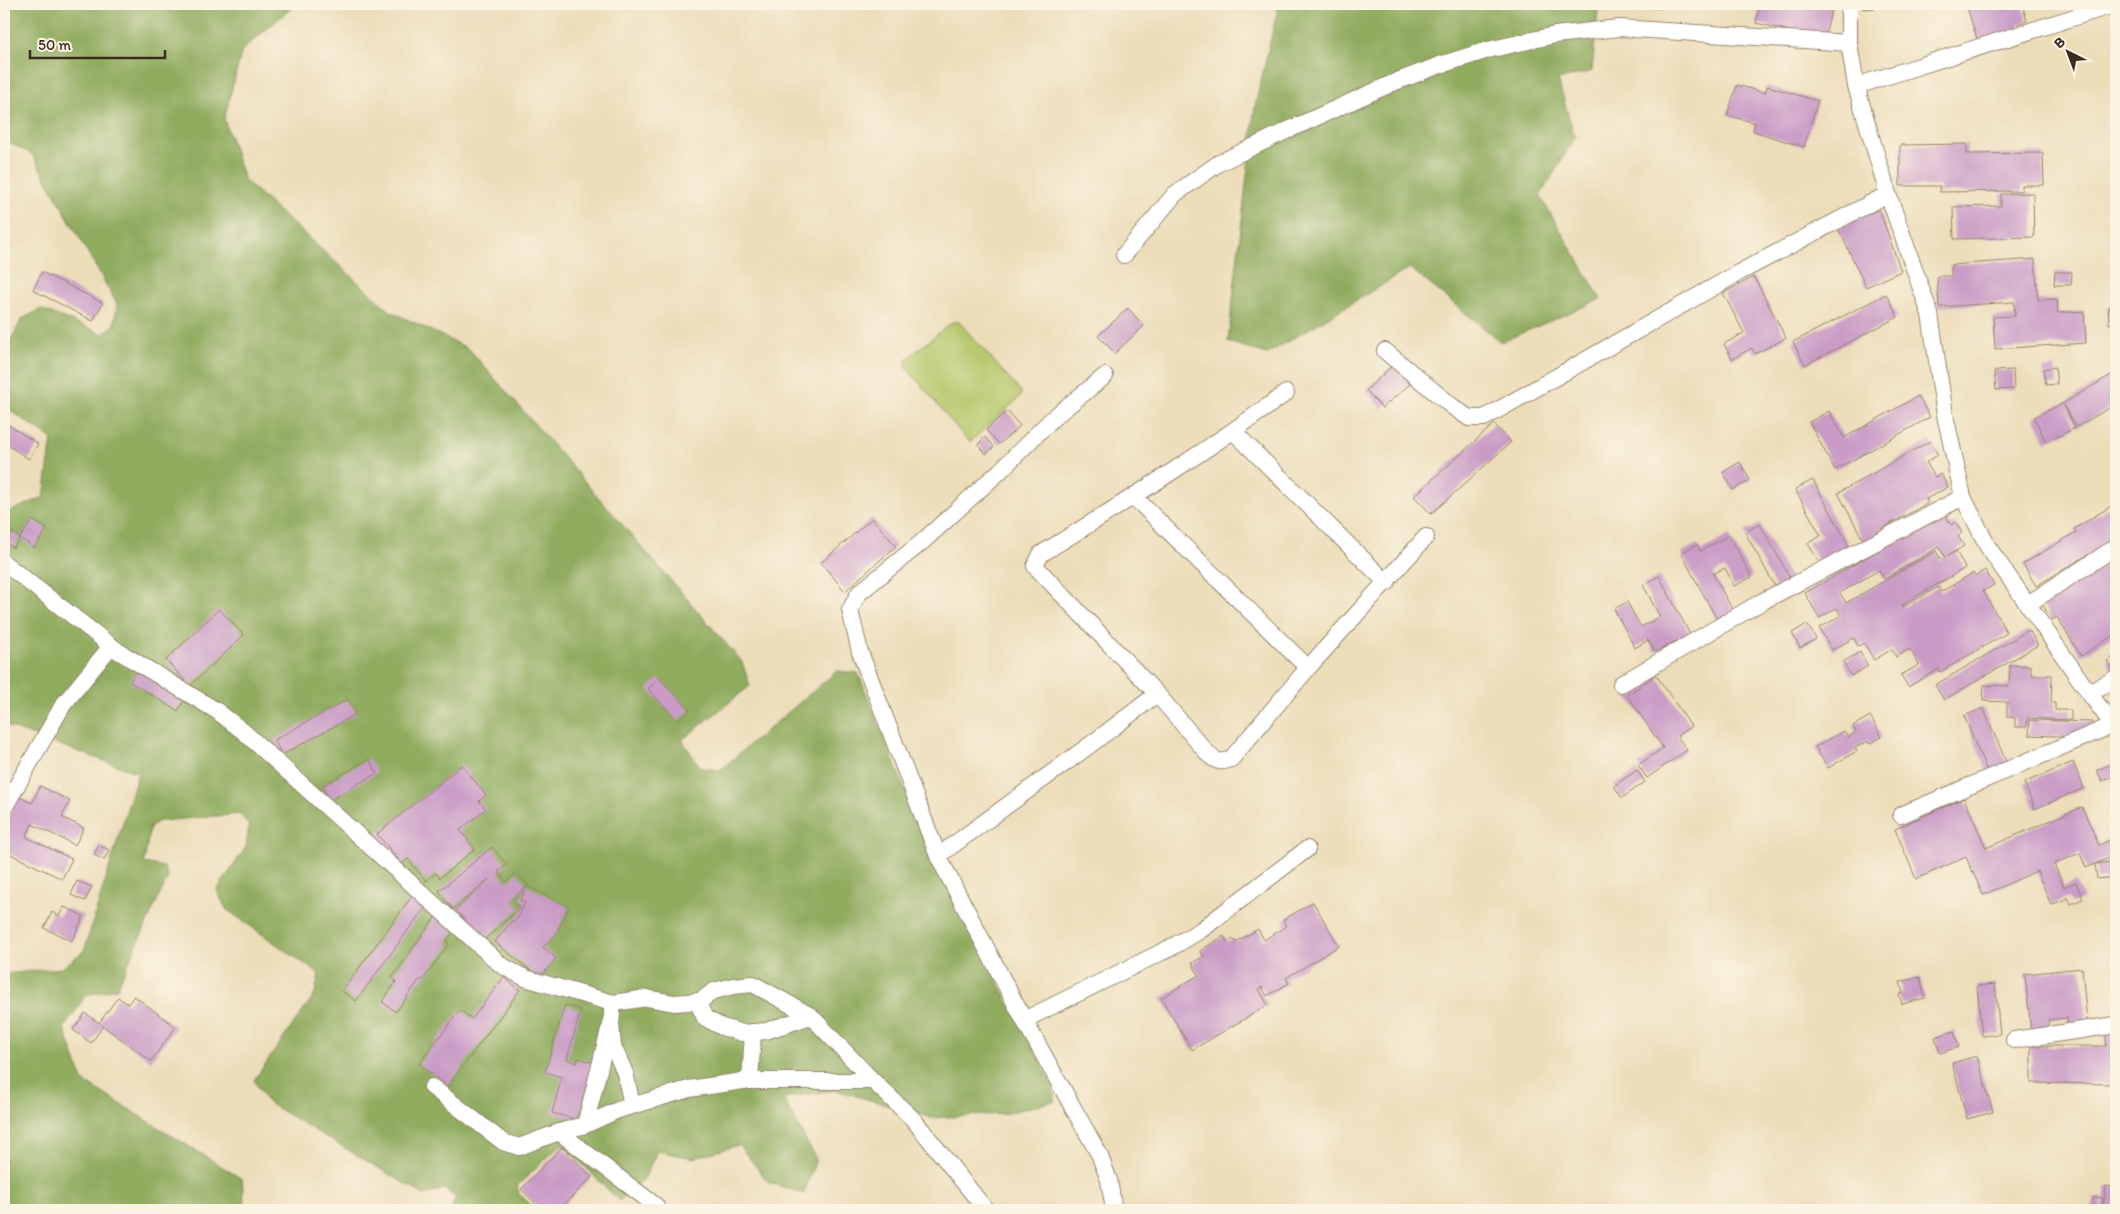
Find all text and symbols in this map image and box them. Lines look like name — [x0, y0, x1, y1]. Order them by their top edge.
scale bar — [30, 28, 165, 60]
north arrow — [2042, 28, 2092, 78]
text: B — [2051, 33, 2069, 52]
text: 50 m — [38, 36, 71, 54]

